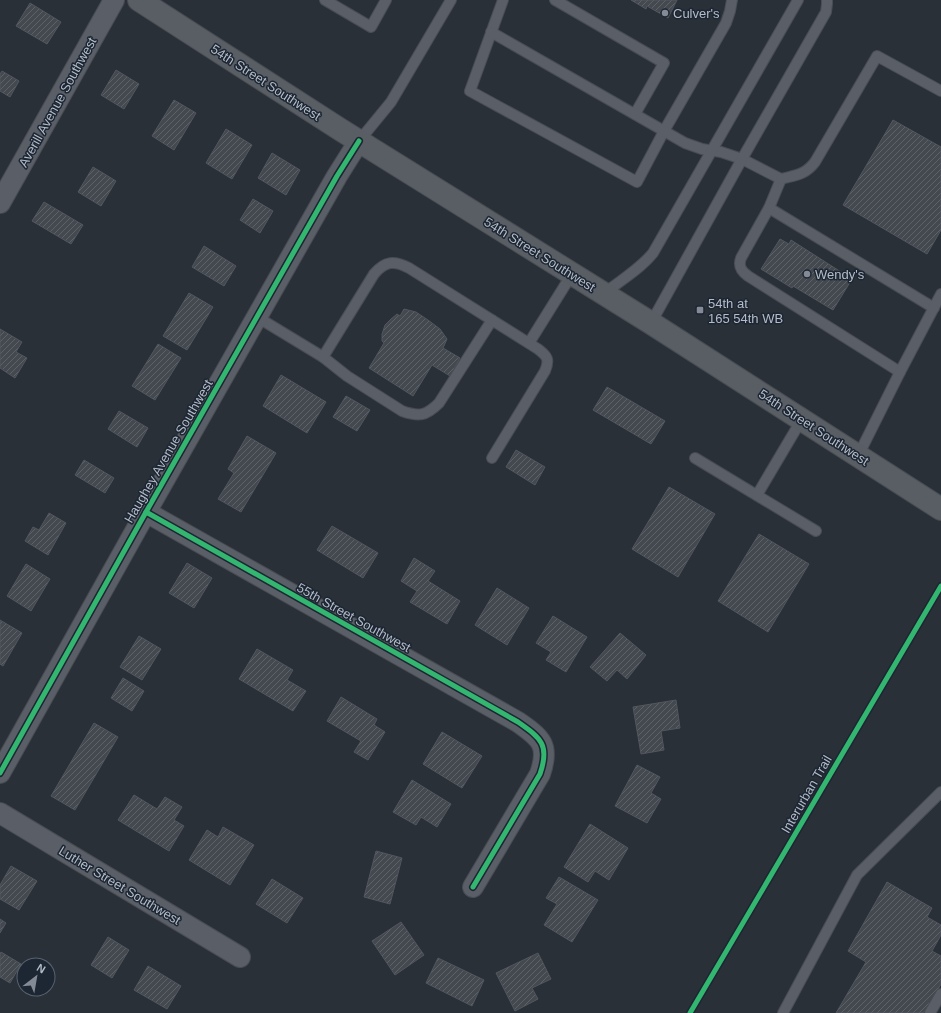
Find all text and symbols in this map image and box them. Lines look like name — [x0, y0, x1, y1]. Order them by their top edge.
place label: Culver's — [673, 6, 720, 21]
marker: Culver's — [660, 8, 670, 18]
street label: Averill Avenue Southwest — [15, 34, 100, 170]
street label: 54th Street Southwest — [208, 41, 324, 124]
street label: 54th Street Southwest — [482, 214, 598, 295]
place label: Wendy's — [815, 267, 865, 282]
marker: Wendy's — [802, 269, 812, 279]
place label: 54th at 165 54th WB — [708, 296, 783, 326]
marker: 54th at 165 54th WB — [695, 305, 705, 315]
street label: Haughey Avenue Southwest — [121, 377, 216, 526]
street label: 54th Street Southwest — [756, 386, 872, 469]
street label: 55th Street Southwest — [294, 580, 414, 655]
street label: Interurban Trail — [778, 753, 835, 836]
street label: Luther Street Southwest — [56, 843, 184, 928]
north arrow — [16, 957, 56, 997]
text: N — [35, 961, 48, 976]

